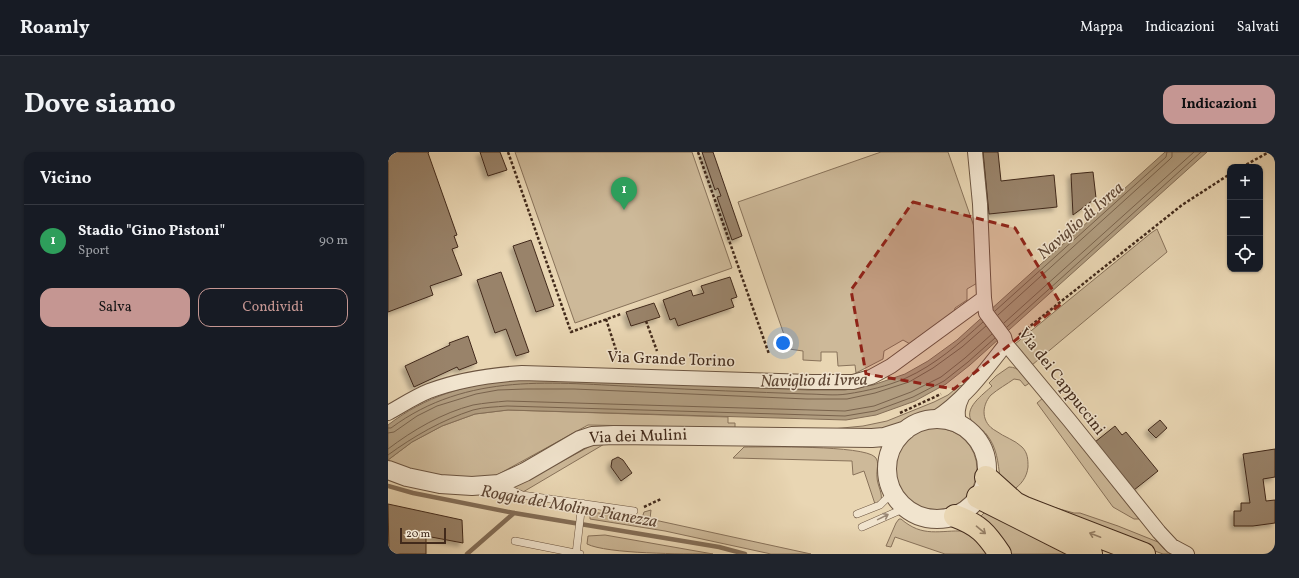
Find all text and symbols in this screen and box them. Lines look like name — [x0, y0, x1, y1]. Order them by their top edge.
text: Roamly — [20, 15, 90, 41]
text: Mappa — [1080, 18, 1123, 37]
text: Indicazioni — [1145, 18, 1215, 37]
text: Salvati — [1237, 18, 1279, 37]
text: Dove siamo — [24, 85, 176, 124]
button: Indicazioni — [1163, 85, 1275, 124]
map controls — [1227, 164, 1263, 272]
button: + — [1227, 164, 1263, 200]
text: Vicino — [40, 167, 91, 190]
pin: 1 — [611, 177, 637, 210]
water label: Naviglio di Ivrea — [1033, 177, 1129, 265]
button: − — [1227, 200, 1263, 236]
text: Stadio "Gino Pistoni" — [78, 221, 225, 242]
text: 1 — [50, 232, 56, 250]
text: 90 m — [319, 232, 348, 250]
button: locate — [1227, 236, 1263, 272]
text: Sport — [78, 242, 110, 260]
button: Salva — [40, 288, 190, 327]
button: Condividi — [198, 288, 348, 327]
street label: Via dei Cappuccini — [1012, 324, 1110, 440]
your location — [773, 333, 793, 353]
street label: Via Grande Torino — [607, 347, 735, 373]
water label: Naviglio di Ivrea — [760, 369, 868, 393]
street label: Via dei Mulini — [588, 424, 688, 450]
water label: Roggia del Molino Pianezza — [479, 480, 659, 534]
one-way arrow — [877, 513, 889, 520]
scale bar — [400, 526, 446, 545]
one-way arrow — [976, 526, 986, 535]
text: 20 m — [406, 527, 430, 542]
one-way arrow — [1089, 530, 1101, 538]

